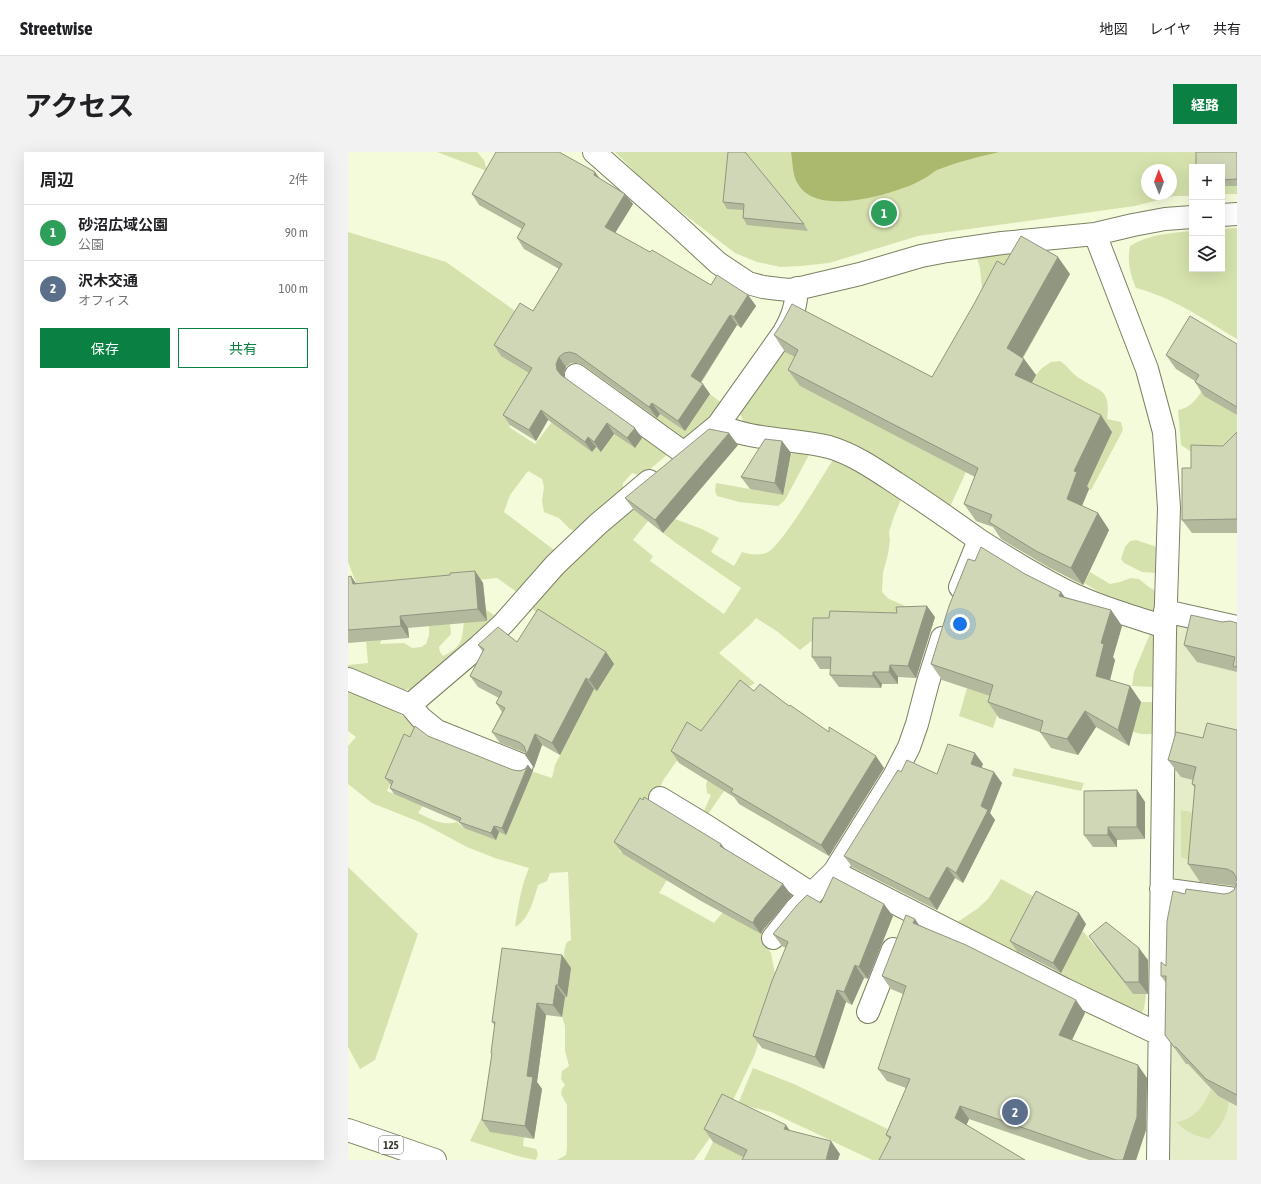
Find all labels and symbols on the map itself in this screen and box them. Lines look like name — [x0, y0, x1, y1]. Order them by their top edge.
north arrow — [1141, 164, 1177, 200]
pin: 1 — [871, 198, 897, 228]
your location — [950, 614, 970, 634]
pin: 2 — [1002, 1097, 1028, 1127]
road number: 125 — [379, 1136, 403, 1154]

